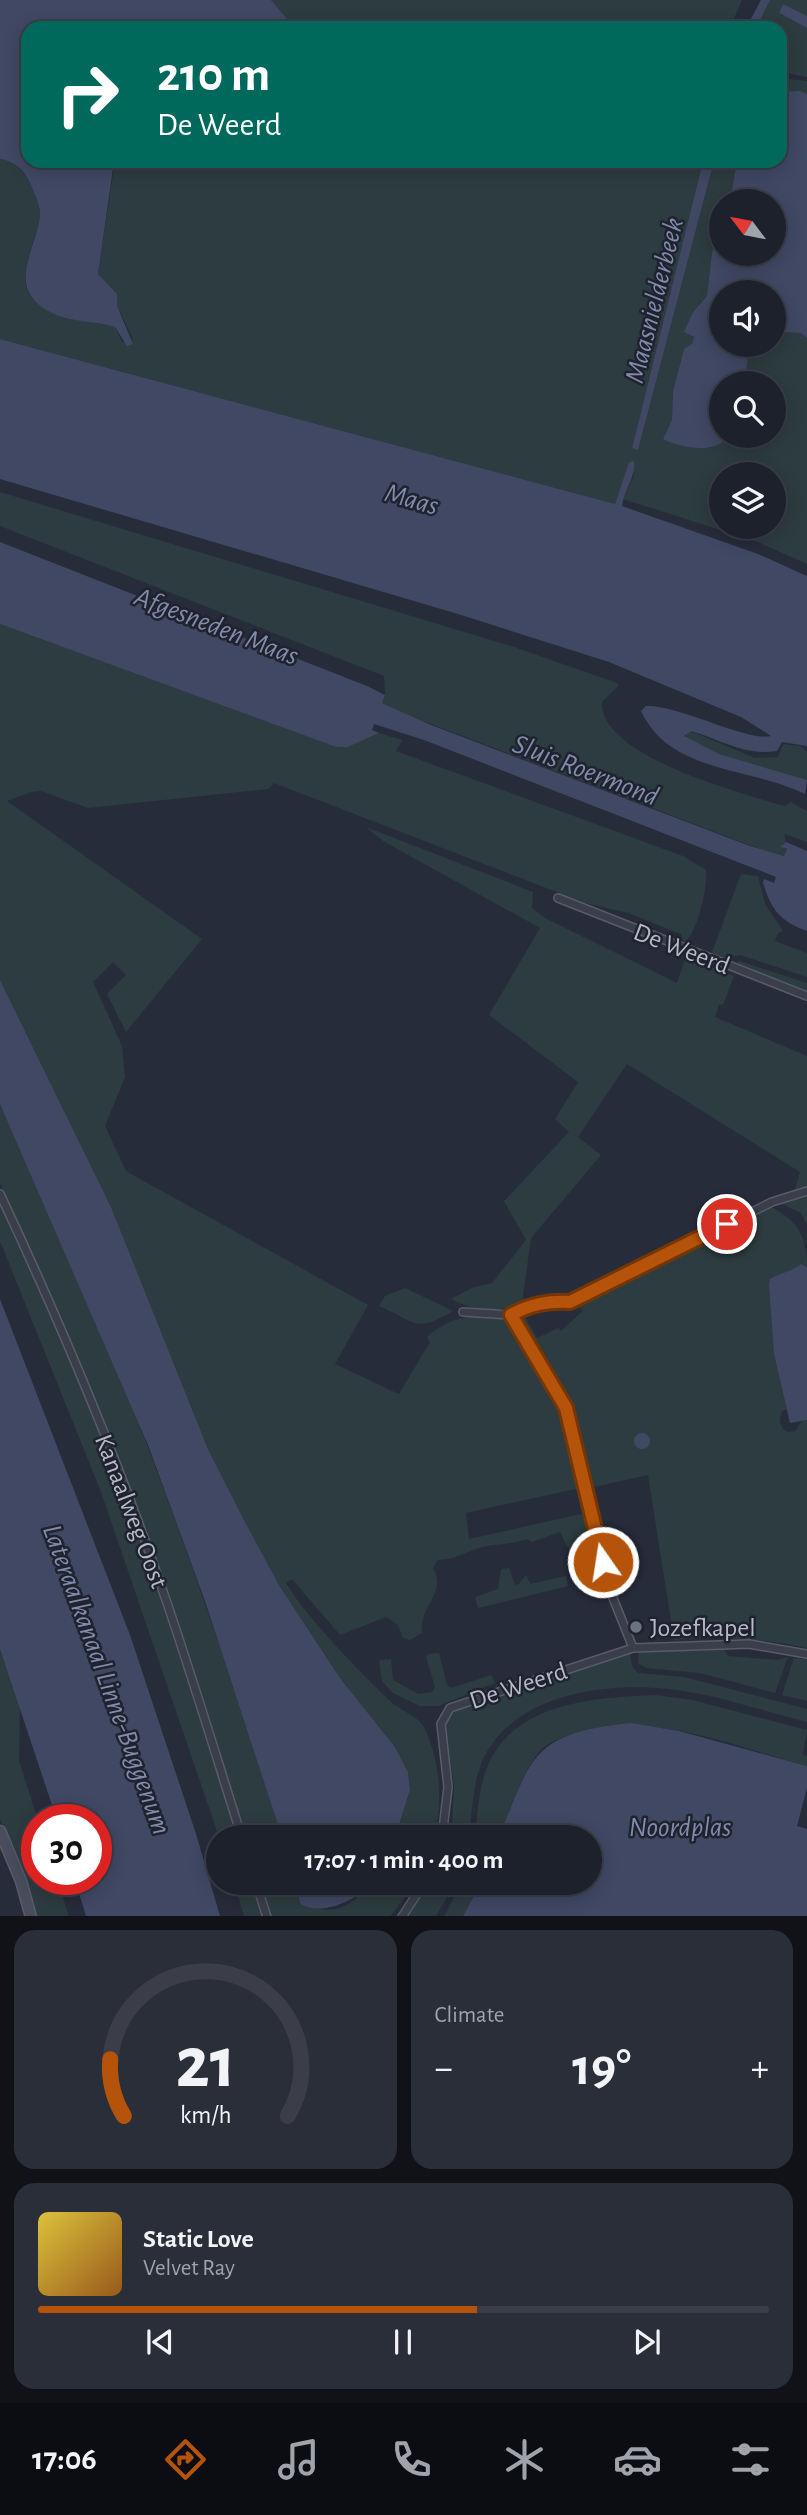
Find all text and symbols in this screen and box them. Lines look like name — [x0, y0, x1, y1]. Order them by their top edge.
icon: right — [42, 49, 133, 140]
text: 210 m — [157, 51, 270, 100]
text: De Weerd — [157, 109, 281, 141]
north arrow — [709, 189, 786, 266]
map controls — [709, 189, 786, 539]
water label: Maasnielderbeek — [621, 215, 689, 386]
button: sound — [709, 280, 786, 357]
button: search — [709, 371, 786, 448]
button: layers — [709, 462, 786, 539]
water label: Maas — [382, 479, 441, 521]
water label: Afgesneden Maas — [130, 582, 302, 671]
water label: Sluis Roermond — [509, 730, 662, 811]
street label: De Weerd — [630, 919, 733, 979]
pin — [697, 1194, 757, 1254]
icon: arrive — [708, 1205, 746, 1243]
street label: Kanaalweg Oost — [90, 1431, 172, 1592]
water label: Lateraalkanaal Linne-Buggenum — [37, 1521, 175, 1839]
position arrow — [566, 1525, 640, 1599]
place label: Jozefkapel — [650, 1615, 756, 1641]
marker: Jozefkapel — [628, 1619, 644, 1635]
street label: De Weerd — [466, 1658, 570, 1714]
speed limit sign: 30 — [21, 1804, 112, 1895]
water label: Noordplas — [629, 1814, 731, 1842]
text: 17:07 · 1 min · 400 m — [305, 1847, 503, 1873]
text: Climate — [435, 2004, 504, 2027]
text: 21 — [175, 2028, 236, 2101]
text: 19° — [572, 2042, 631, 2094]
text: − — [435, 2050, 453, 2088]
text: + — [751, 2050, 769, 2088]
text: km/h — [179, 2102, 231, 2127]
text: Static Love — [143, 2226, 254, 2252]
text: Velvet Ray — [143, 2257, 235, 2280]
icon: previous — [141, 2323, 179, 2361]
icon: pause — [384, 2323, 422, 2361]
icon: next — [628, 2323, 666, 2361]
icon: directions — [161, 2435, 210, 2484]
icon: music — [274, 2435, 323, 2484]
icon: phone — [387, 2435, 436, 2484]
icon: climate — [500, 2435, 549, 2484]
icon: car — [613, 2435, 662, 2484]
icon: filters — [726, 2435, 775, 2484]
text: 17:06 — [32, 2443, 97, 2475]

